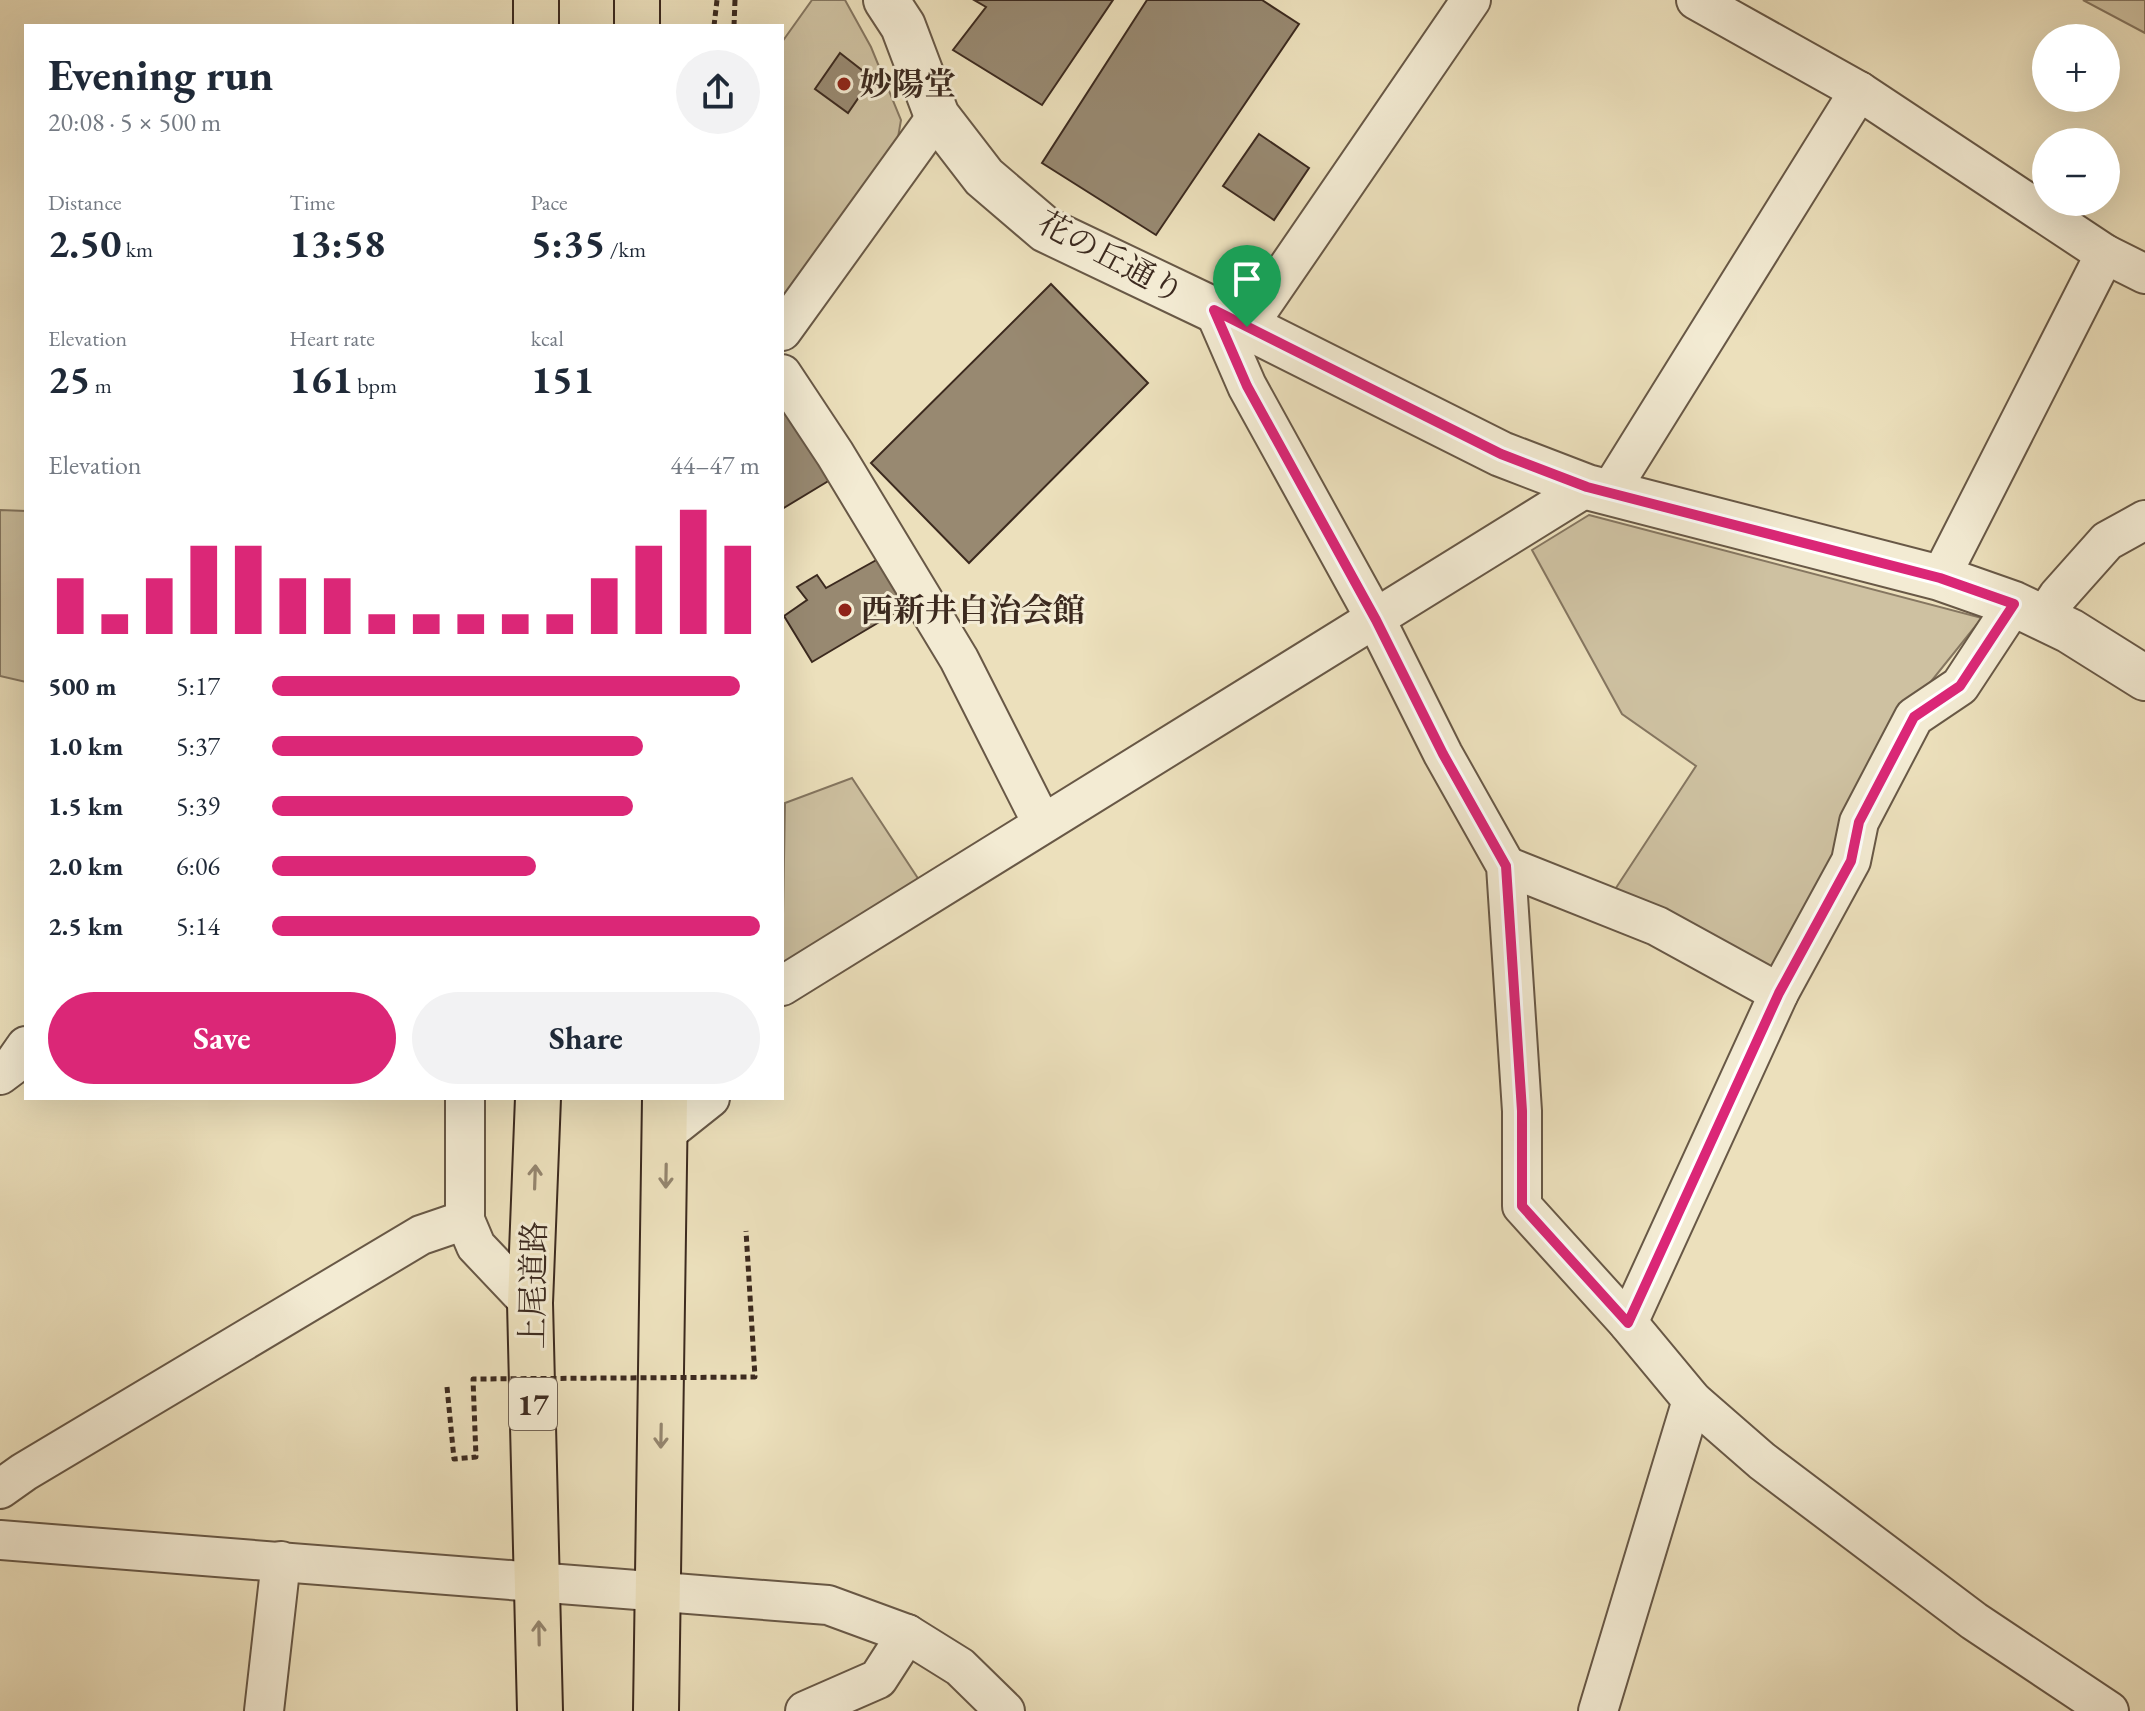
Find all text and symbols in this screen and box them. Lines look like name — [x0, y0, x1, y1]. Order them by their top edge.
map controls — [2032, 24, 2120, 216]
button: + — [2032, 24, 2120, 112]
text: Evening run — [48, 46, 273, 103]
button: share — [676, 50, 760, 134]
place label: 妙陽堂 — [860, 63, 956, 105]
marker: 妙陽堂 — [835, 75, 853, 93]
text: 20:08 · 5 × 500 m — [48, 105, 221, 139]
button: − — [2032, 128, 2120, 216]
text: Distance — [48, 188, 121, 217]
text: Time — [289, 188, 335, 217]
text: Pace — [531, 188, 568, 217]
street label: 花の丘通り — [1030, 201, 1192, 313]
text: 2.50 — [48, 217, 121, 269]
text: 13:58 — [289, 217, 385, 269]
text: 5:35 — [531, 217, 605, 269]
text: km — [121, 235, 153, 264]
text: /km — [605, 235, 646, 264]
pin — [1213, 245, 1281, 327]
icon: arrive — [1225, 257, 1269, 301]
text: Elevation — [48, 324, 127, 353]
text: Heart rate — [289, 324, 375, 353]
text: kcal — [531, 324, 564, 353]
text: 25 — [48, 353, 90, 405]
text: 161 — [289, 353, 353, 405]
text: 151 — [531, 353, 594, 405]
text: m — [90, 371, 112, 400]
text: bpm — [353, 371, 397, 400]
text: Elevation — [48, 448, 142, 482]
text: 44–47 m — [670, 448, 760, 482]
place label: 西新井自治会館 — [861, 589, 1085, 631]
marker: 西新井自治会館 — [836, 601, 854, 619]
text: 500 m — [48, 669, 116, 703]
text: 5:17 — [176, 669, 220, 703]
text: 1.0 km — [48, 729, 123, 763]
text: 5:37 — [176, 729, 220, 763]
text: 1.5 km — [48, 789, 123, 823]
text: 5:39 — [176, 789, 220, 823]
text: 2.0 km — [48, 849, 123, 883]
text: 6:06 — [176, 849, 220, 883]
text: 2.5 km — [48, 909, 123, 943]
text: 5:14 — [176, 909, 220, 943]
button: Save — [48, 992, 396, 1084]
button: Share — [412, 992, 760, 1084]
one-way arrow — [658, 1162, 673, 1189]
one-way arrow — [527, 1164, 542, 1191]
street label: 上尾道路 — [511, 1221, 555, 1349]
road number: 17 — [509, 1378, 557, 1430]
one-way arrow — [654, 1422, 669, 1449]
one-way arrow — [531, 1620, 546, 1647]

